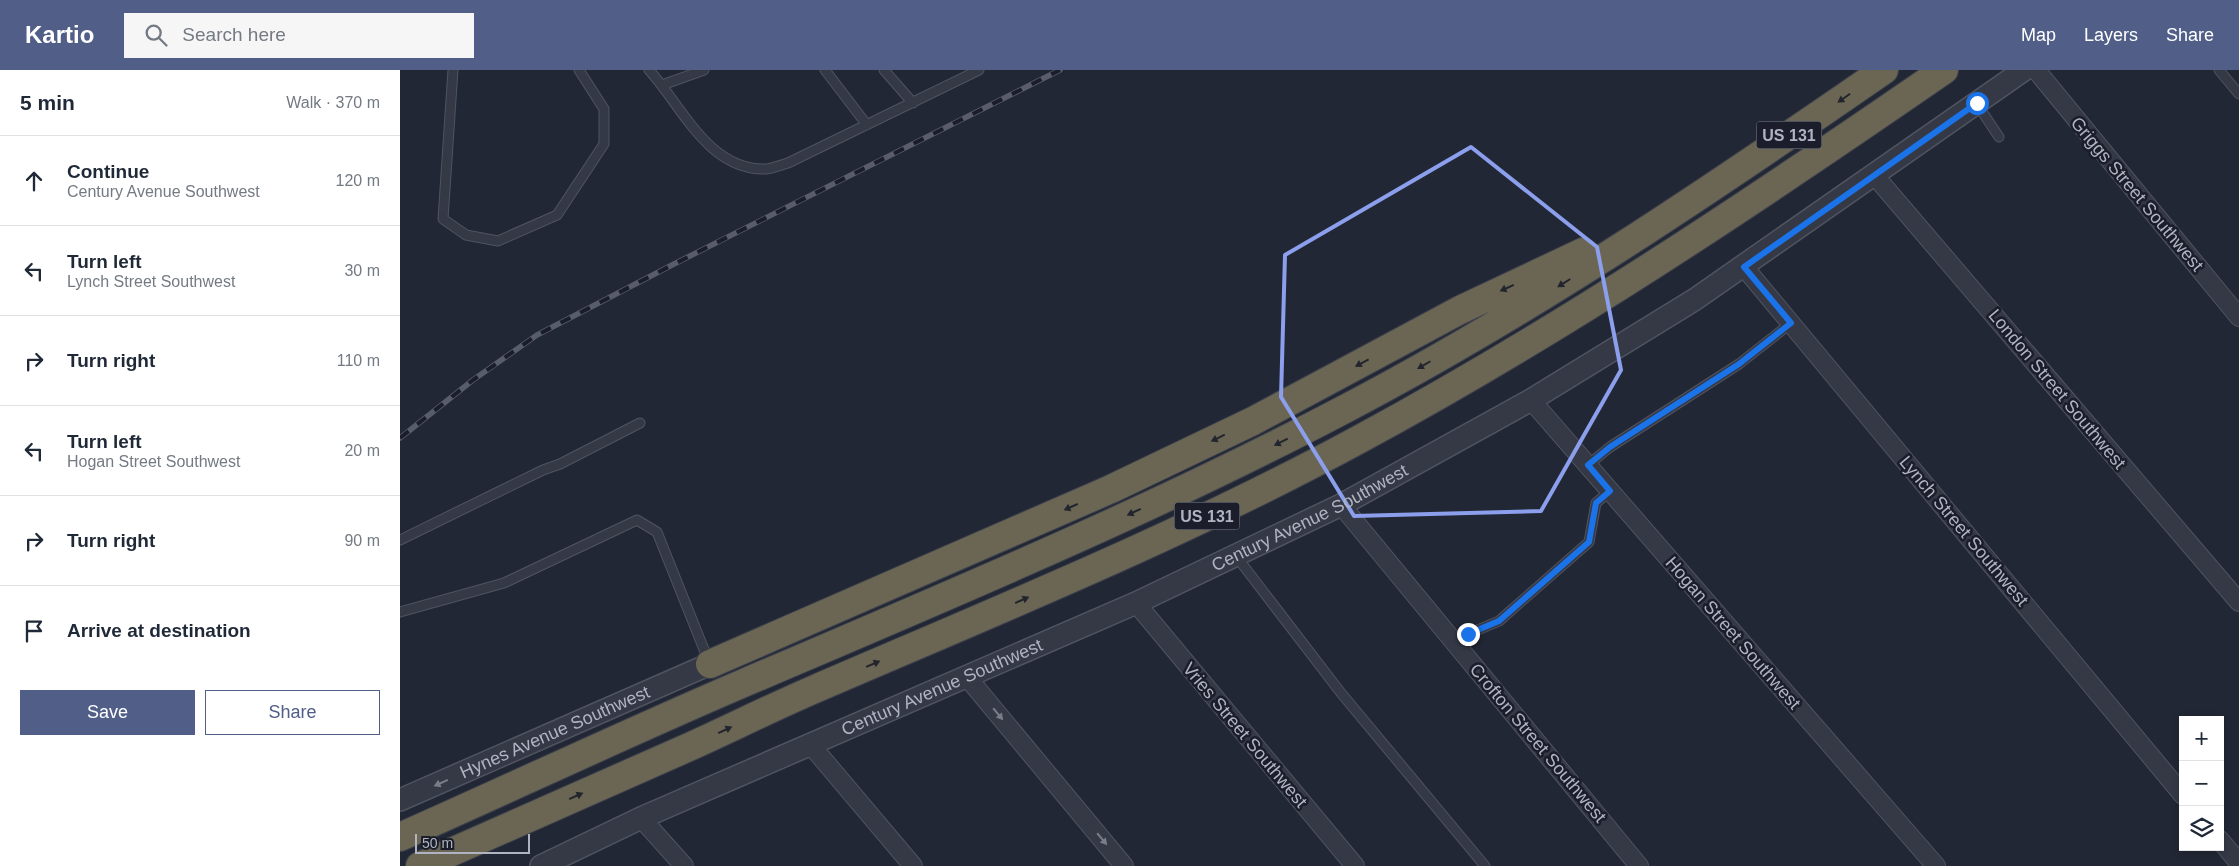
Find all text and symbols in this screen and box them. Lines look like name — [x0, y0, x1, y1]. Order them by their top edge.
search box — [124, 13, 474, 58]
text: Kartio — [25, 21, 94, 48]
icon: search — [142, 21, 170, 49]
text: Search here — [182, 24, 286, 45]
text: Map — [2021, 25, 2056, 45]
text: Layers — [2084, 25, 2138, 45]
text: Share — [2166, 25, 2214, 45]
text: 5 min — [20, 91, 75, 114]
route start — [1966, 92, 1989, 115]
one-way arrow — [1837, 93, 1851, 103]
text: Walk · 370 m — [286, 94, 380, 111]
street label: Griggs Street Southwest — [2067, 113, 2207, 275]
road number: US 131 — [1756, 122, 1822, 148]
text: Continue — [67, 161, 149, 182]
icon: ahead — [20, 167, 48, 195]
text: 120 m — [336, 172, 380, 189]
text: Century Avenue Southwest — [67, 183, 260, 200]
text: Turn left — [67, 251, 142, 272]
icon: left — [20, 257, 48, 285]
text: 30 m — [344, 262, 380, 279]
text: Lynch Street Southwest — [67, 273, 235, 290]
one-way arrow — [1557, 278, 1570, 287]
one-way arrow — [1500, 285, 1514, 293]
street label: London Street Southwest — [1984, 305, 2130, 473]
icon: right — [20, 347, 48, 375]
text: Turn right — [67, 350, 155, 371]
text: 110 m — [337, 352, 380, 369]
one-way arrow — [1356, 358, 1369, 367]
one-way arrow — [1417, 361, 1430, 370]
text: Turn left — [67, 431, 142, 452]
one-way arrow — [1211, 434, 1225, 442]
icon: left — [20, 437, 48, 465]
one-way arrow — [1273, 438, 1288, 446]
text: 20 m — [344, 442, 380, 459]
street label: Lynch Street Southwest — [1895, 452, 2033, 610]
text: Hogan Street Southwest — [67, 453, 240, 470]
street label: Century Avenue Southwest — [1208, 460, 1411, 575]
road number: US 131 — [1174, 502, 1240, 530]
one-way arrow — [1064, 503, 1078, 511]
one-way arrow — [1127, 509, 1141, 517]
icon: right — [20, 527, 48, 555]
text: Turn right — [67, 530, 155, 551]
text: 90 m — [344, 532, 380, 549]
street label: Hogan Street Southwest — [1661, 553, 1805, 713]
one-way arrow — [1015, 595, 1029, 603]
icon: arrive — [20, 617, 48, 645]
text: Arrive at destination — [67, 620, 251, 641]
route end — [1457, 623, 1480, 646]
street label: Century Avenue Southwest — [838, 635, 1045, 740]
one-way arrow — [866, 659, 880, 667]
street label: Vries Street Southwest — [1179, 659, 1311, 811]
street label: Crofton Street Southwest — [1466, 660, 1610, 826]
street label: Hynes Avenue Southwest — [457, 682, 653, 782]
button: Save — [20, 690, 195, 735]
button: Share — [205, 690, 380, 735]
one-way arrow — [993, 708, 1004, 721]
map controls — [2179, 716, 2224, 851]
button: + — [2179, 716, 2224, 761]
one-way arrow — [718, 726, 732, 734]
button: − — [2179, 761, 2224, 806]
one-way arrow — [434, 779, 448, 787]
one-way arrow — [569, 792, 583, 800]
button: layers — [2179, 806, 2224, 851]
scale bar — [415, 831, 530, 854]
one-way arrow — [1096, 833, 1108, 845]
text: 50 m — [422, 835, 453, 851]

